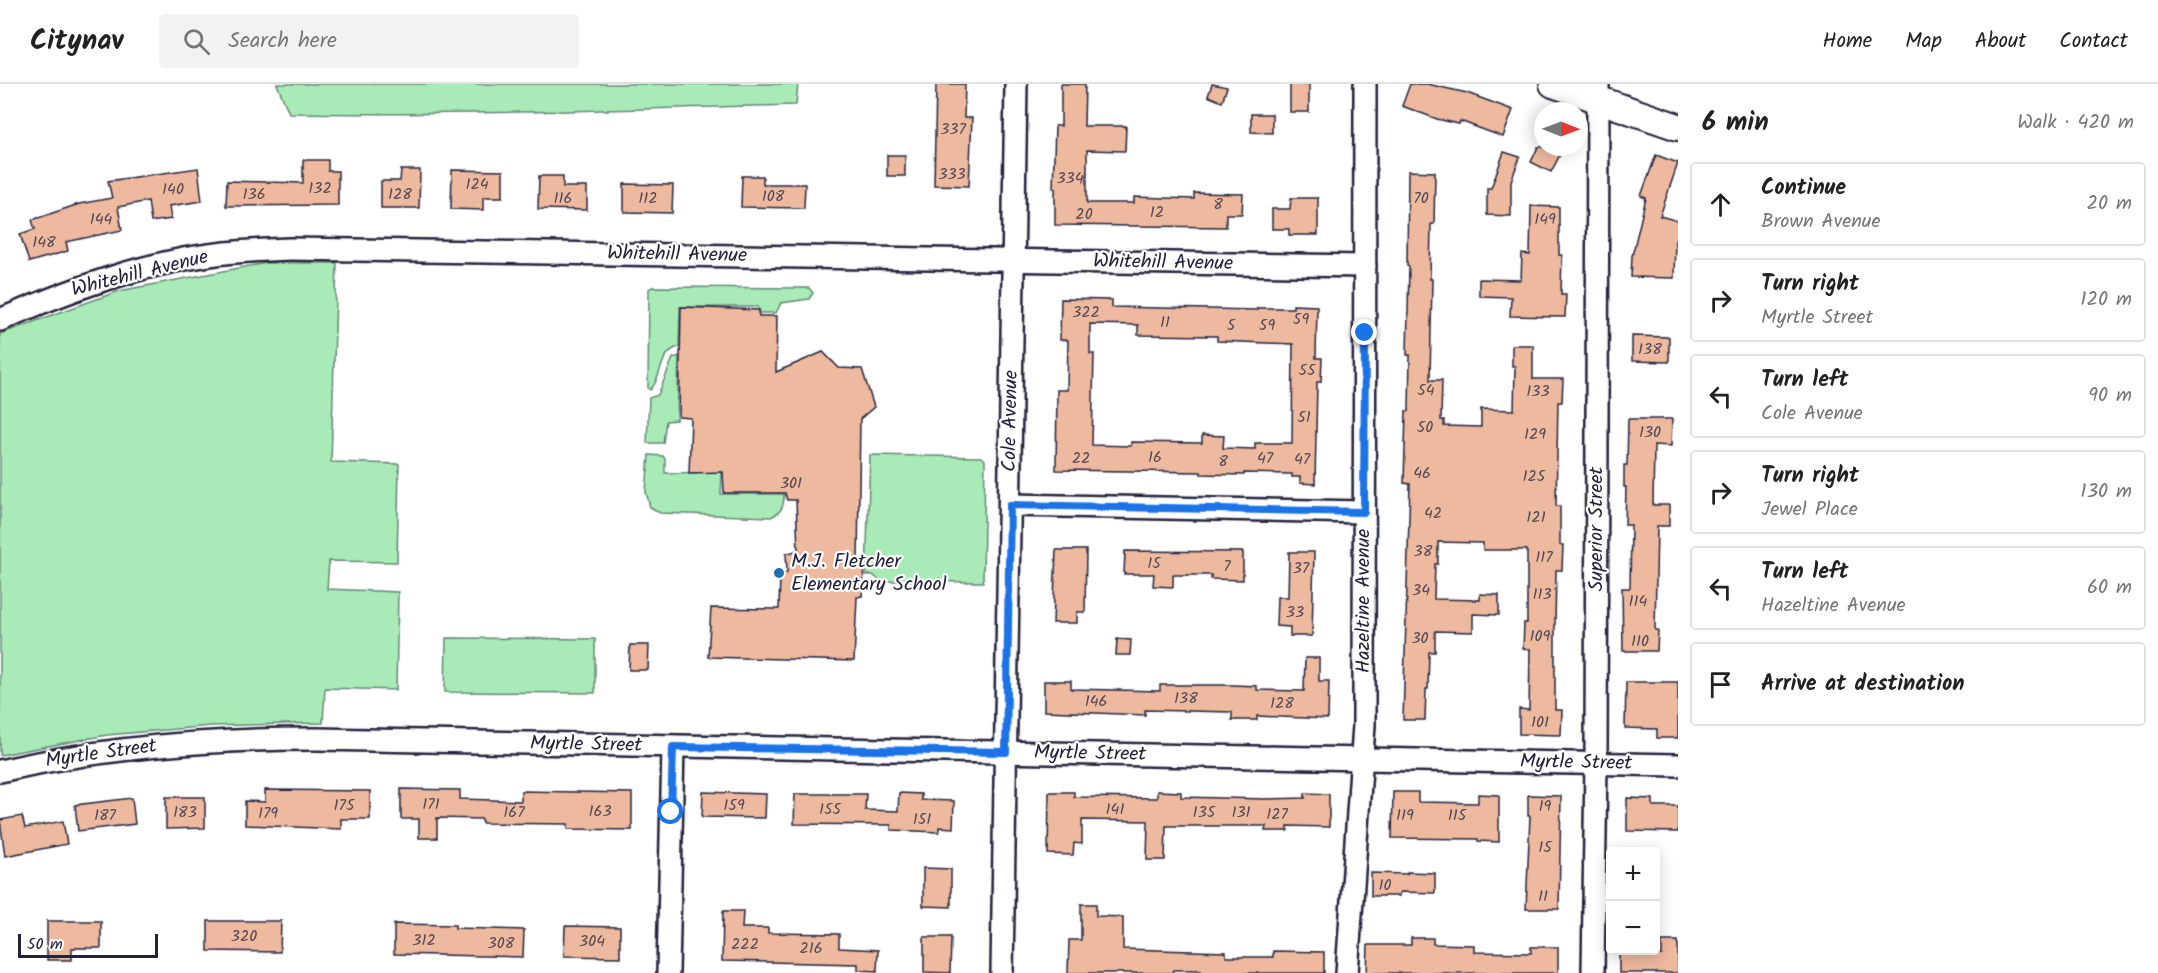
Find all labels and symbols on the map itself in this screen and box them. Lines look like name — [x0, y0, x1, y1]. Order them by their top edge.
north arrow — [1534, 102, 1588, 156]
house number: 337 — [940, 117, 966, 142]
house number: 333 — [938, 162, 966, 187]
house number: 334 — [1056, 166, 1084, 191]
house number: 124 — [465, 172, 489, 197]
house number: 132 — [308, 176, 332, 201]
house number: 140 — [162, 177, 184, 202]
house number: 136 — [242, 182, 266, 207]
house number: 128 — [388, 182, 412, 207]
house number: 108 — [762, 184, 785, 209]
house number: 116 — [554, 186, 572, 211]
house number: 112 — [638, 186, 658, 211]
house number: 70 — [1413, 186, 1429, 211]
house number: 8 — [1213, 192, 1223, 217]
house number: 12 — [1150, 200, 1164, 225]
house number: 20 — [1075, 202, 1093, 227]
house number: 144 — [90, 207, 113, 232]
house number: 149 — [1534, 207, 1556, 232]
house number: 148 — [32, 230, 56, 255]
street label: Whitehill Avenue — [607, 238, 747, 272]
street label: Whitehill Avenue — [68, 242, 212, 306]
street label: Whitehill Avenue — [1093, 246, 1233, 280]
house number: 322 — [1072, 300, 1100, 325]
house number: 59 — [1293, 307, 1309, 332]
house number: 11 — [1160, 310, 1170, 335]
house number: 5 — [1227, 313, 1237, 338]
house number: 59 — [1259, 313, 1275, 338]
route end — [1351, 319, 1377, 345]
house number: 138 — [1638, 337, 1662, 362]
house number: 55 — [1298, 358, 1317, 383]
street label: Cole Avenue — [994, 370, 1028, 472]
house number: 54 — [1417, 378, 1435, 403]
house number: 133 — [1526, 379, 1550, 404]
house number: 51 — [1297, 405, 1311, 430]
house number: 50 — [1417, 415, 1433, 440]
house number: 130 — [1639, 420, 1661, 445]
house number: 129 — [1524, 422, 1546, 447]
house number: 16 — [1148, 445, 1162, 470]
house number: 22 — [1072, 446, 1090, 471]
house number: 47 — [1257, 446, 1274, 471]
house number: 47 — [1294, 447, 1311, 472]
house number: 8 — [1218, 449, 1228, 474]
house number: 46 — [1413, 461, 1431, 486]
house number: 125 — [1523, 464, 1547, 489]
street label: Superior Street — [1581, 466, 1613, 591]
house number: 301 — [780, 471, 802, 496]
house number: 42 — [1424, 501, 1442, 526]
house number: 121 — [1526, 505, 1546, 530]
street label: Hazeltine Avenue — [1348, 529, 1380, 673]
house number: 38 — [1414, 539, 1433, 564]
house number: 117 — [1535, 545, 1553, 570]
place label: M.J. Fletcher Elementary School — [791, 546, 947, 601]
house number: 15 — [1147, 551, 1162, 576]
house number: 7 — [1223, 554, 1231, 579]
house number: 37 — [1293, 556, 1310, 581]
marker: M.J. Fletcher Elementary School — [772, 566, 786, 580]
house number: 34 — [1412, 578, 1430, 603]
house number: 113 — [1532, 582, 1552, 607]
house number: 114 — [1629, 589, 1648, 614]
house number: 33 — [1286, 600, 1304, 625]
house number: 109 — [1530, 624, 1551, 649]
house number: 30 — [1411, 626, 1429, 651]
house number: 110 — [1631, 629, 1649, 654]
house number: 138 — [1174, 686, 1198, 711]
house number: 146 — [1085, 689, 1107, 714]
house number: 128 — [1270, 691, 1294, 716]
house number: 101 — [1531, 710, 1549, 735]
street label: Myrtle Street — [530, 728, 643, 762]
street label: Myrtle Street — [43, 730, 159, 778]
street label: Myrtle Street — [1034, 737, 1147, 771]
street label: Myrtle Street — [1520, 746, 1633, 780]
house number: 171 — [422, 792, 440, 817]
house number: 175 — [334, 793, 356, 818]
house number: 159 — [723, 793, 745, 818]
house number: 19 — [1539, 794, 1552, 819]
house number: 155 — [819, 797, 843, 822]
house number: 141 — [1106, 797, 1124, 822]
route start — [657, 798, 683, 824]
house number: 163 — [588, 799, 612, 824]
house number: 183 — [173, 800, 197, 825]
house number: 167 — [503, 800, 525, 825]
house number: 135 — [1193, 800, 1217, 825]
house number: 131 — [1231, 800, 1251, 825]
house number: 179 — [258, 801, 278, 826]
house number: 127 — [1266, 802, 1288, 827]
house number: 187 — [94, 803, 117, 828]
house number: 119 — [1396, 803, 1414, 828]
house number: 115 — [1448, 803, 1468, 828]
house number: 151 — [913, 807, 931, 832]
house number: 15 — [1538, 835, 1553, 860]
house number: 10 — [1378, 873, 1392, 898]
house number: 11 — [1538, 884, 1548, 909]
house number: 320 — [231, 924, 257, 949]
house number: 312 — [412, 928, 436, 953]
house number: 304 — [579, 929, 605, 954]
scale bar — [18, 931, 158, 958]
house number: 308 — [488, 931, 515, 956]
house number: 222 — [731, 932, 759, 957]
house number: 216 — [799, 936, 823, 961]

